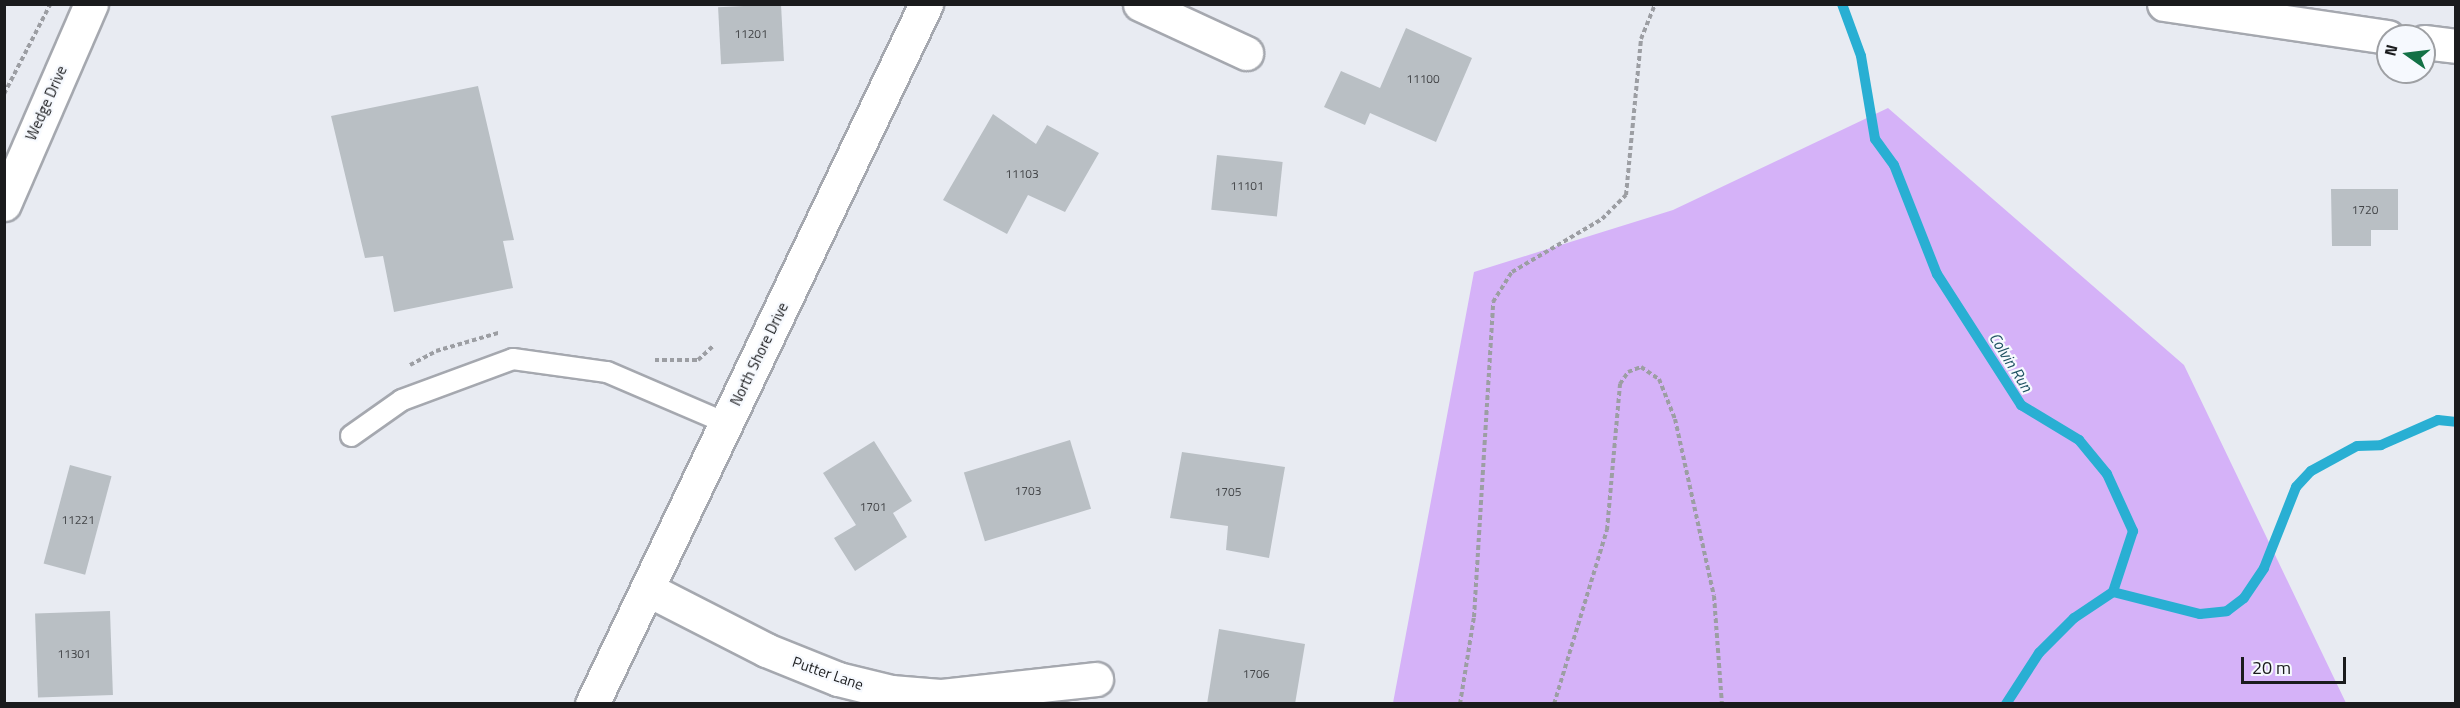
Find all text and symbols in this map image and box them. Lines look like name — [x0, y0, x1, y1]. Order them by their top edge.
north arrow — [2376, 24, 2436, 84]
house number: 11201 — [734, 27, 768, 41]
text: N — [2377, 42, 2403, 58]
street label: Wedge Drive — [22, 63, 70, 143]
house number: 11100 — [1406, 72, 1440, 86]
house number: 11103 — [1005, 167, 1039, 181]
house number: 11101 — [1230, 179, 1264, 193]
house number: 1720 — [2352, 203, 2378, 217]
street label: North Shore Drive — [726, 299, 792, 409]
water label: Colvin Run — [1985, 329, 2037, 395]
house number: 1703 — [1015, 484, 1041, 498]
house number: 1705 — [1215, 485, 1241, 499]
house number: 1701 — [860, 500, 886, 514]
house number: 11221 — [61, 513, 95, 527]
scale bar — [2244, 645, 2349, 683]
house number: 11301 — [57, 647, 91, 661]
street label: Putter Lane — [790, 652, 866, 694]
text: 20 m — [2252, 654, 2291, 681]
house number: 1706 — [1243, 667, 1269, 681]

